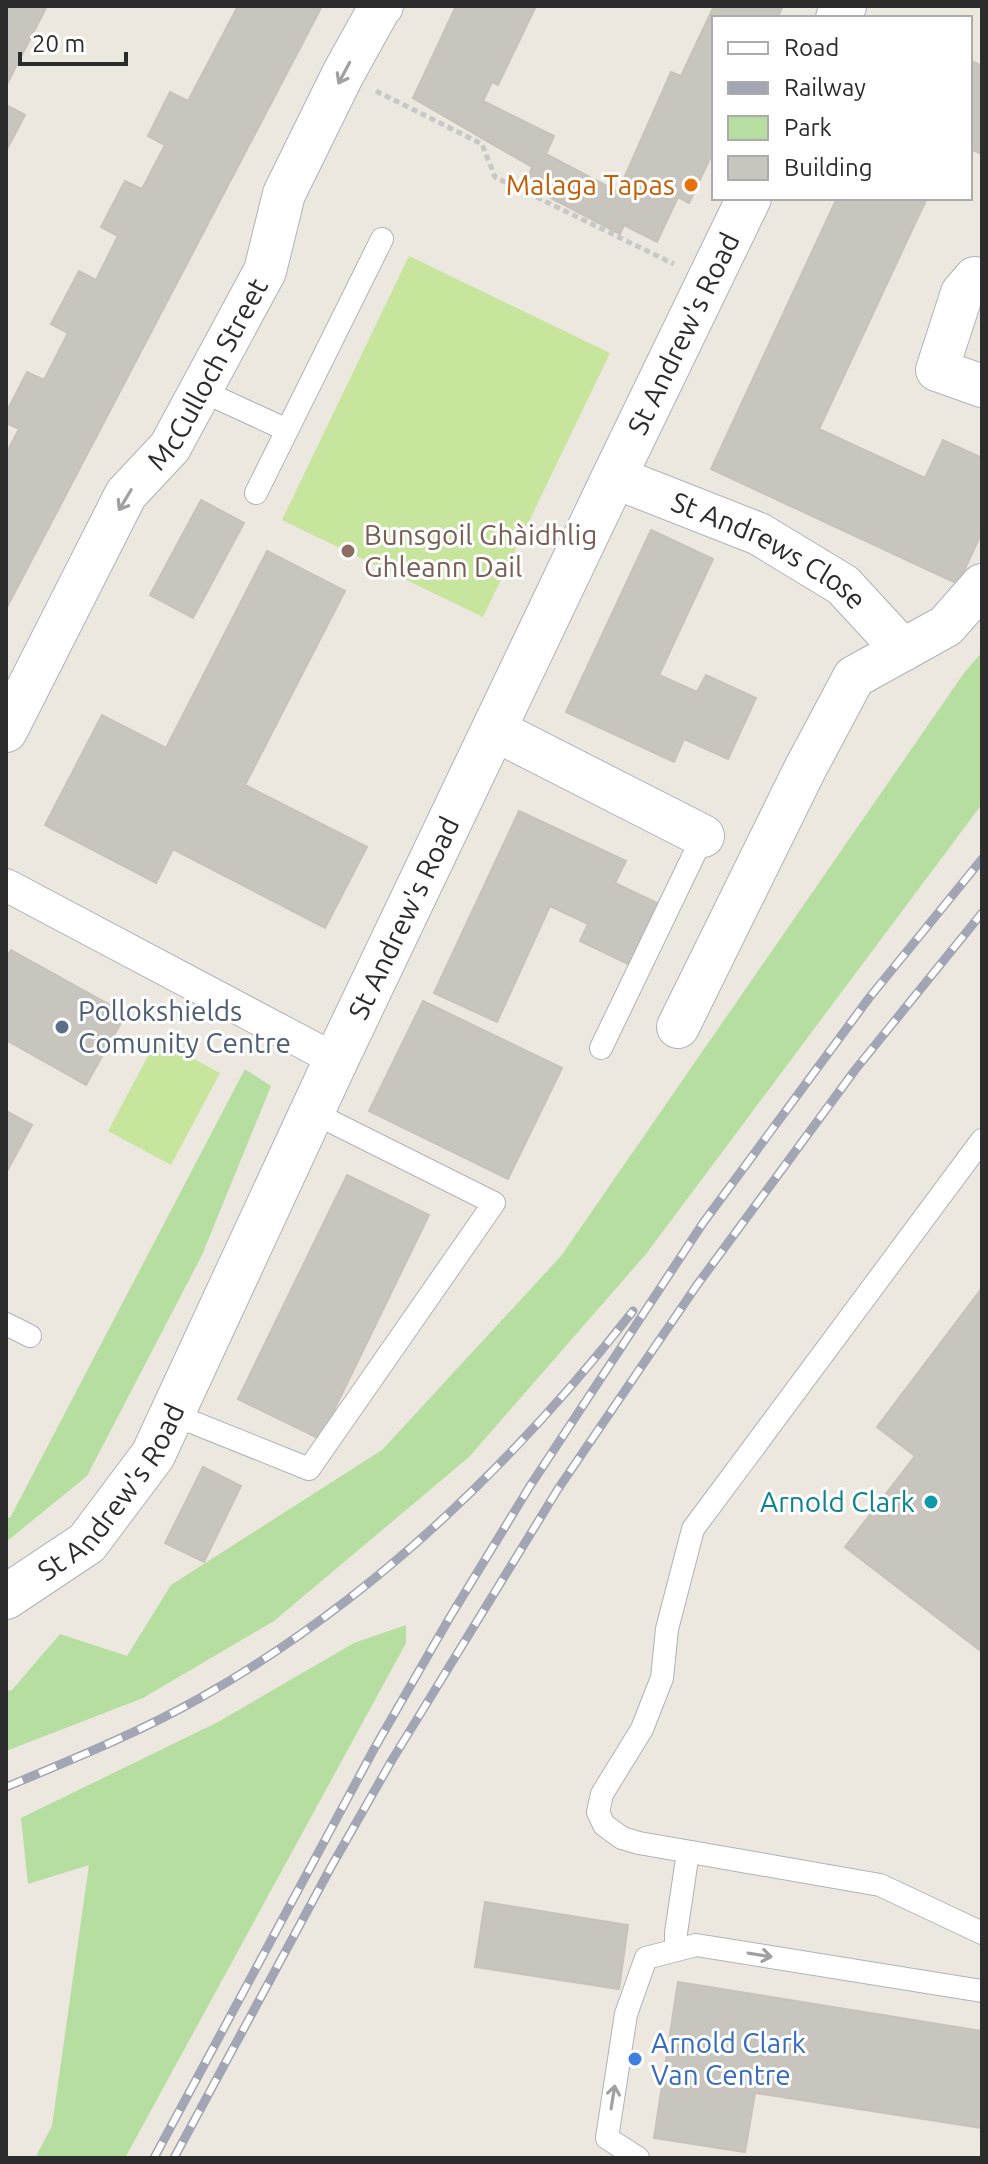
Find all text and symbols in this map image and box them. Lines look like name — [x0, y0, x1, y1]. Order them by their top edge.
scale bar — [20, 16, 126, 66]
legend — [712, 16, 972, 200]
text: 20 m — [32, 30, 85, 57]
text: Road — [784, 34, 839, 61]
one-way arrow — [335, 61, 351, 85]
text: Railway — [784, 74, 866, 101]
text: Park — [784, 114, 832, 141]
text: Building — [784, 154, 872, 181]
place label: Malaga Tapas — [506, 169, 675, 200]
marker: Malaga Tapas — [682, 176, 700, 194]
street label: St Andrew's Road — [621, 227, 745, 439]
street label: McCulloch Street — [141, 273, 273, 476]
street label: St Andrews Close — [667, 485, 873, 615]
one-way arrow — [116, 488, 132, 511]
place label: Bunsgoil Ghàidhlig Ghleann Dail — [364, 519, 597, 582]
marker: Bunsgoil Ghàidhlig Ghleann Dail — [339, 542, 357, 560]
street label: St Andrew's Road — [342, 812, 465, 1024]
place label: Pollokshields Comunity Centre — [78, 995, 291, 1058]
marker: Pollokshields Comunity Centre — [53, 1018, 71, 1036]
street label: St Andrew's Road — [32, 1398, 190, 1586]
place label: Arnold Clark — [760, 1486, 915, 1517]
marker: Arnold Clark — [922, 1493, 940, 1511]
one-way arrow — [747, 1949, 772, 1964]
place label: Arnold Clark Van Centre — [651, 2027, 806, 2090]
marker: Arnold Clark Van Centre — [626, 2050, 644, 2068]
one-way arrow — [606, 2085, 621, 2111]

